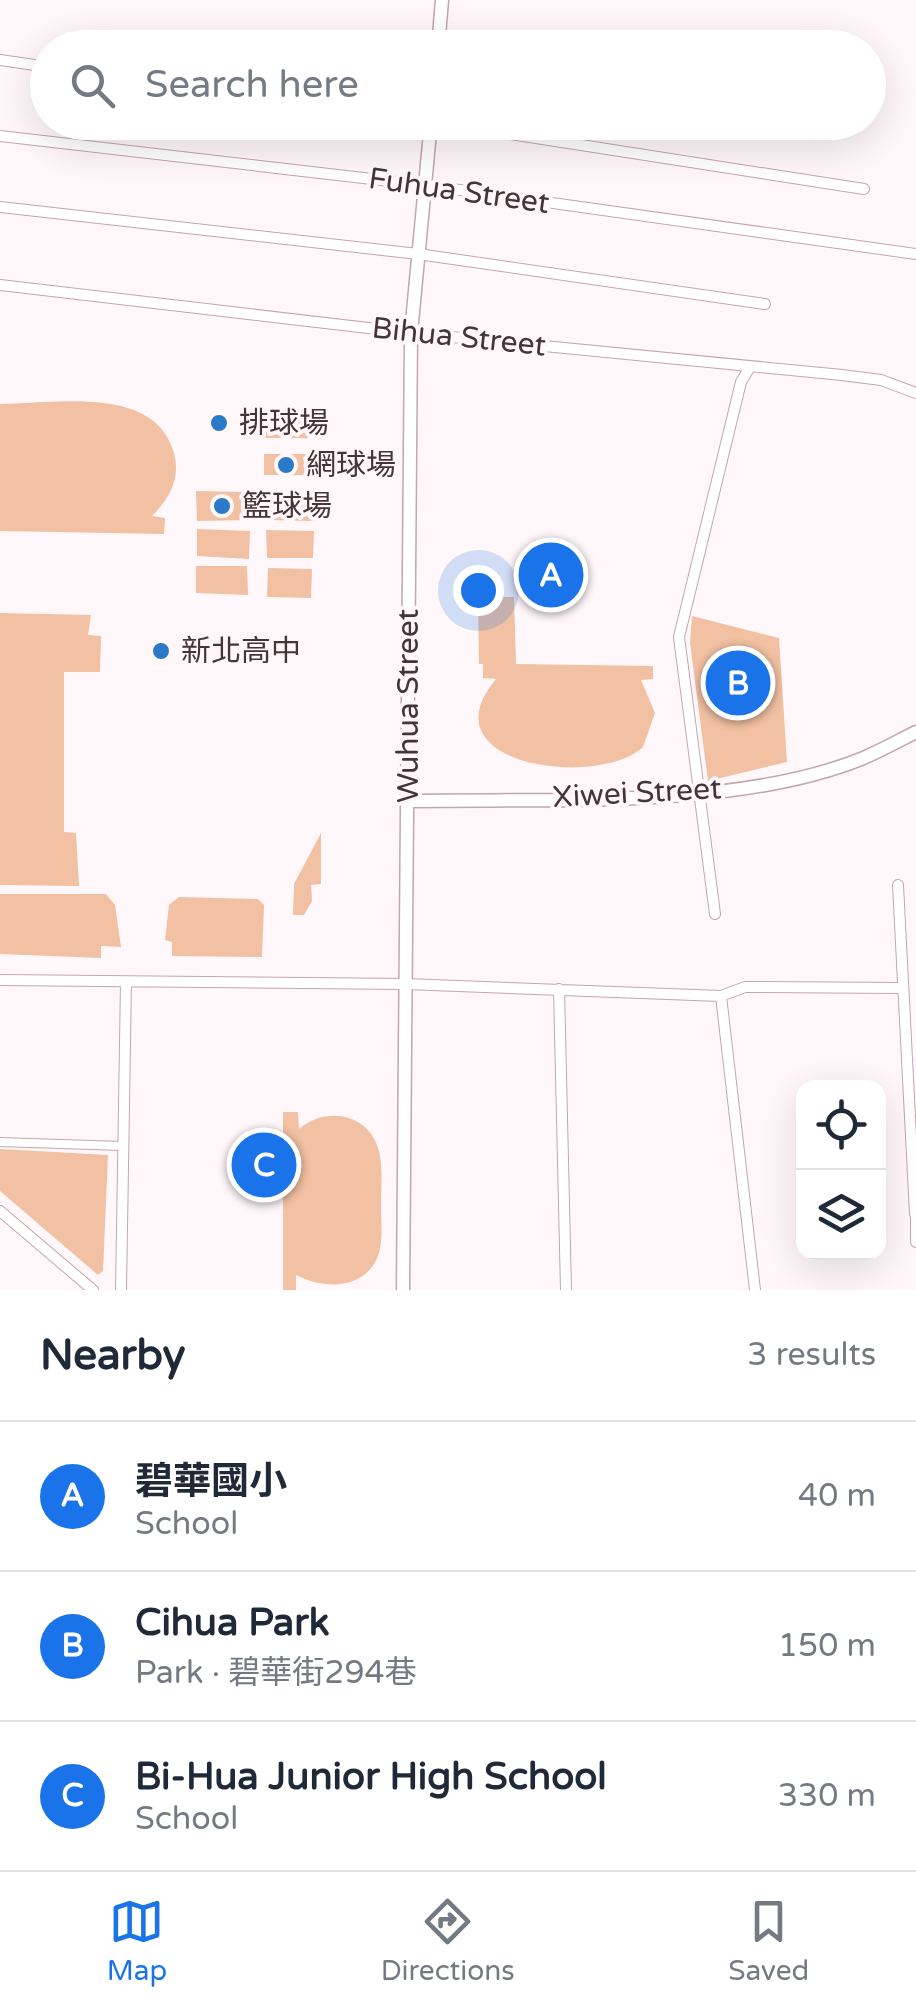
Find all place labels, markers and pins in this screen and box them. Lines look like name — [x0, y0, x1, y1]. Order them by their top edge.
place label: 排球場 — [239, 405, 329, 442]
marker: 排球場 — [208, 412, 230, 434]
place label: 網球場 — [306, 447, 396, 484]
marker: 網球場 — [275, 454, 297, 476]
place label: 籃球場 — [242, 488, 332, 525]
marker: 籃球場 — [211, 495, 233, 517]
pin: A — [518, 538, 584, 612]
place label: 新北高中 — [181, 633, 301, 670]
marker: 新北高中 — [150, 640, 172, 662]
pin: B — [706, 646, 770, 720]
pin: C — [232, 1128, 296, 1202]

